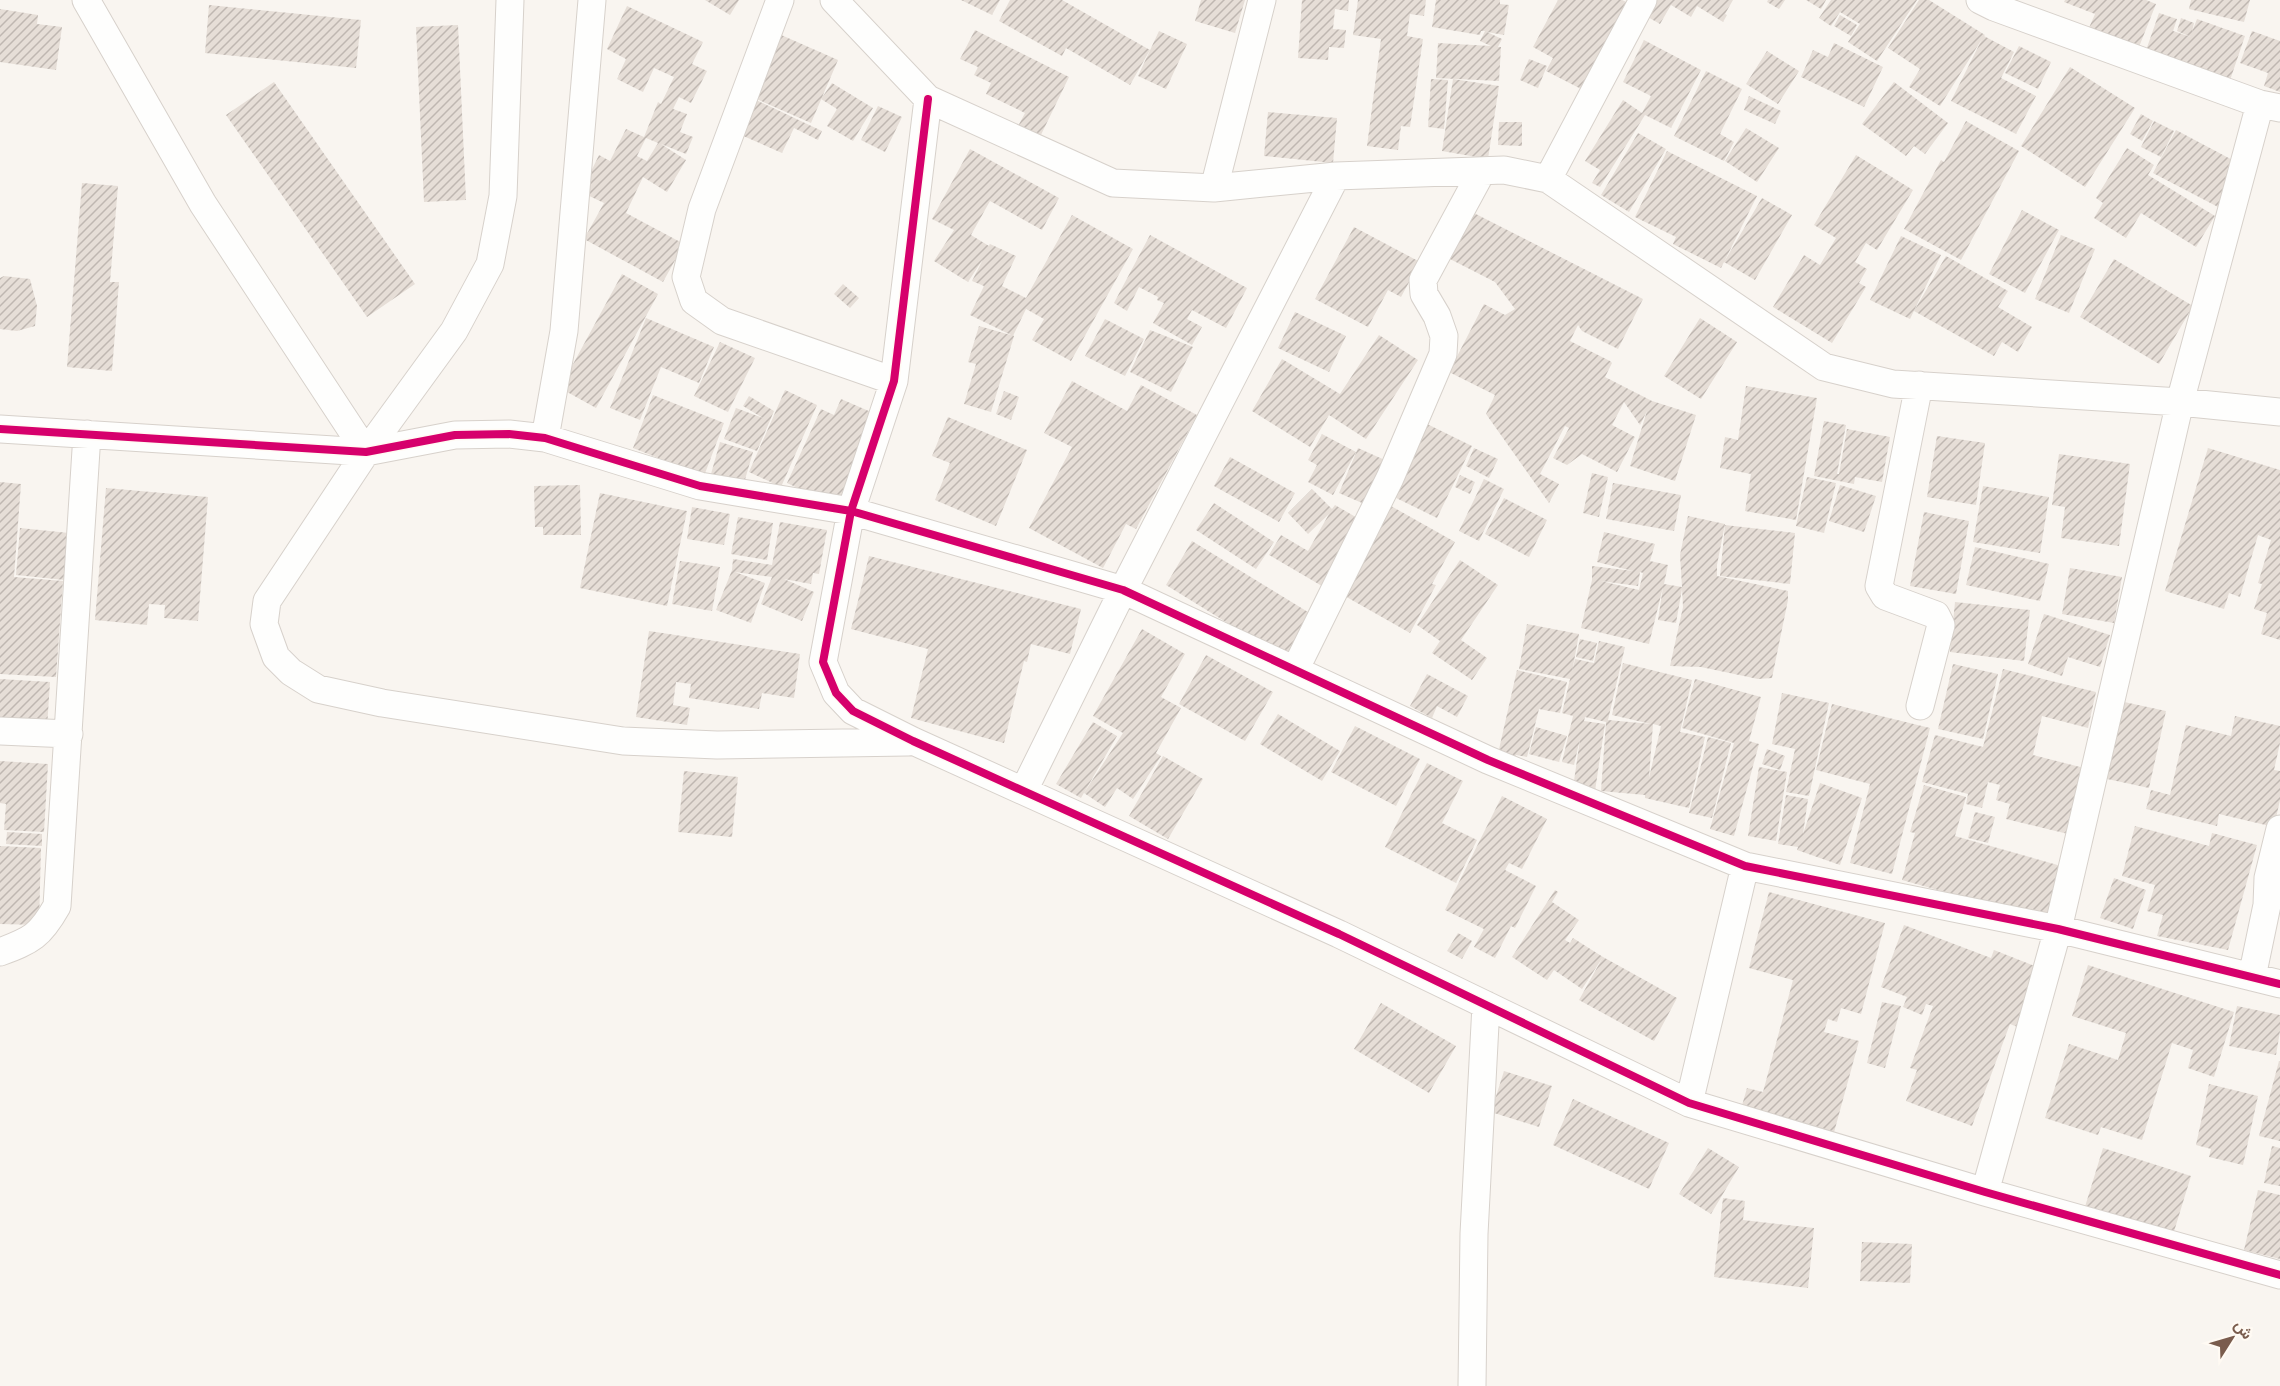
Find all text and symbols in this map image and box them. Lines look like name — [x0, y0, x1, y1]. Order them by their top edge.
north arrow — [2202, 1308, 2262, 1368]
text: ش — [2229, 1315, 2259, 1344]

